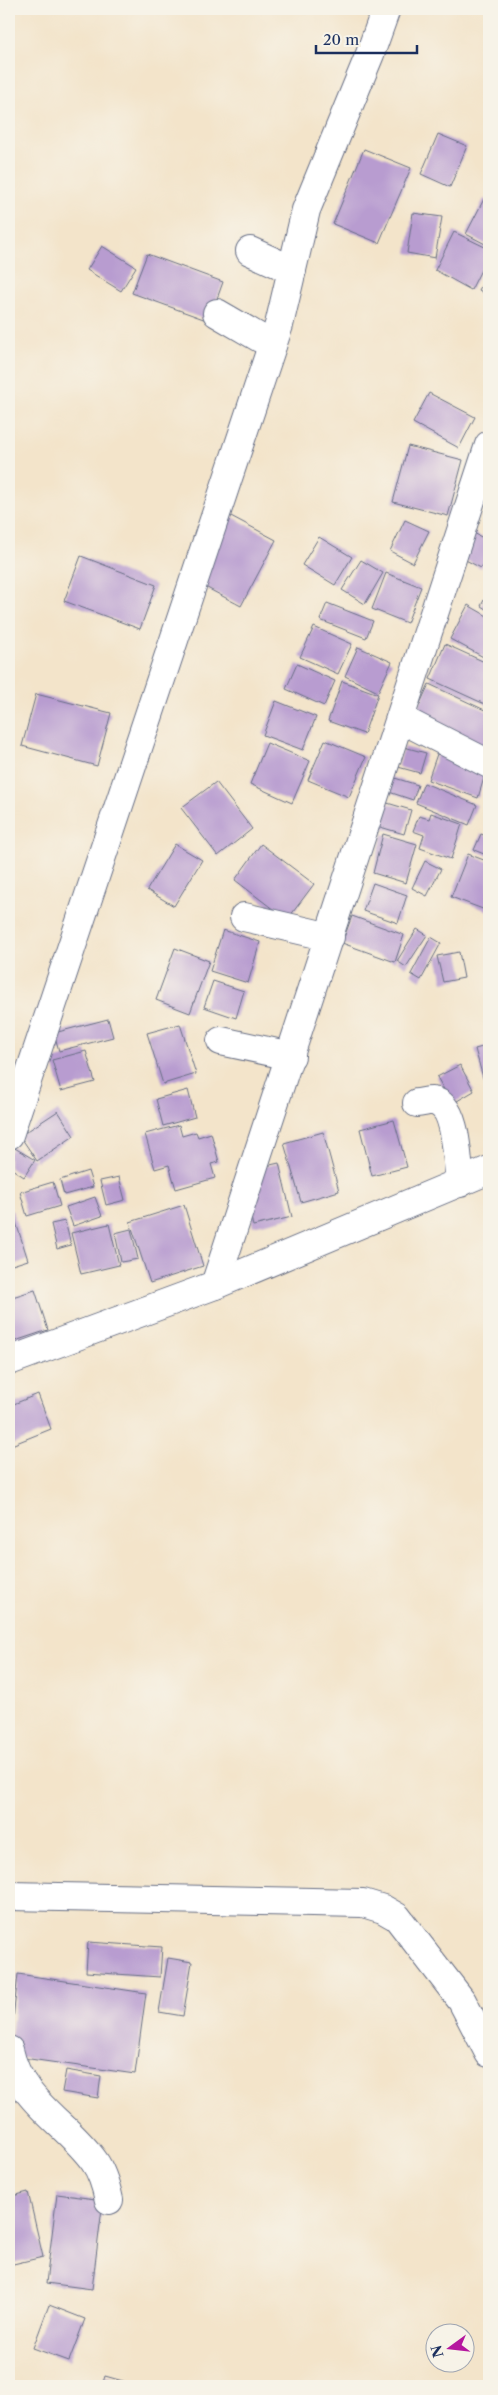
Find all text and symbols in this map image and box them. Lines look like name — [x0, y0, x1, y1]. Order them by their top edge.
scale bar — [316, 22, 417, 54]
text: 20 m — [323, 30, 359, 49]
north arrow — [426, 2322, 476, 2372]
text: N — [427, 2343, 448, 2360]

